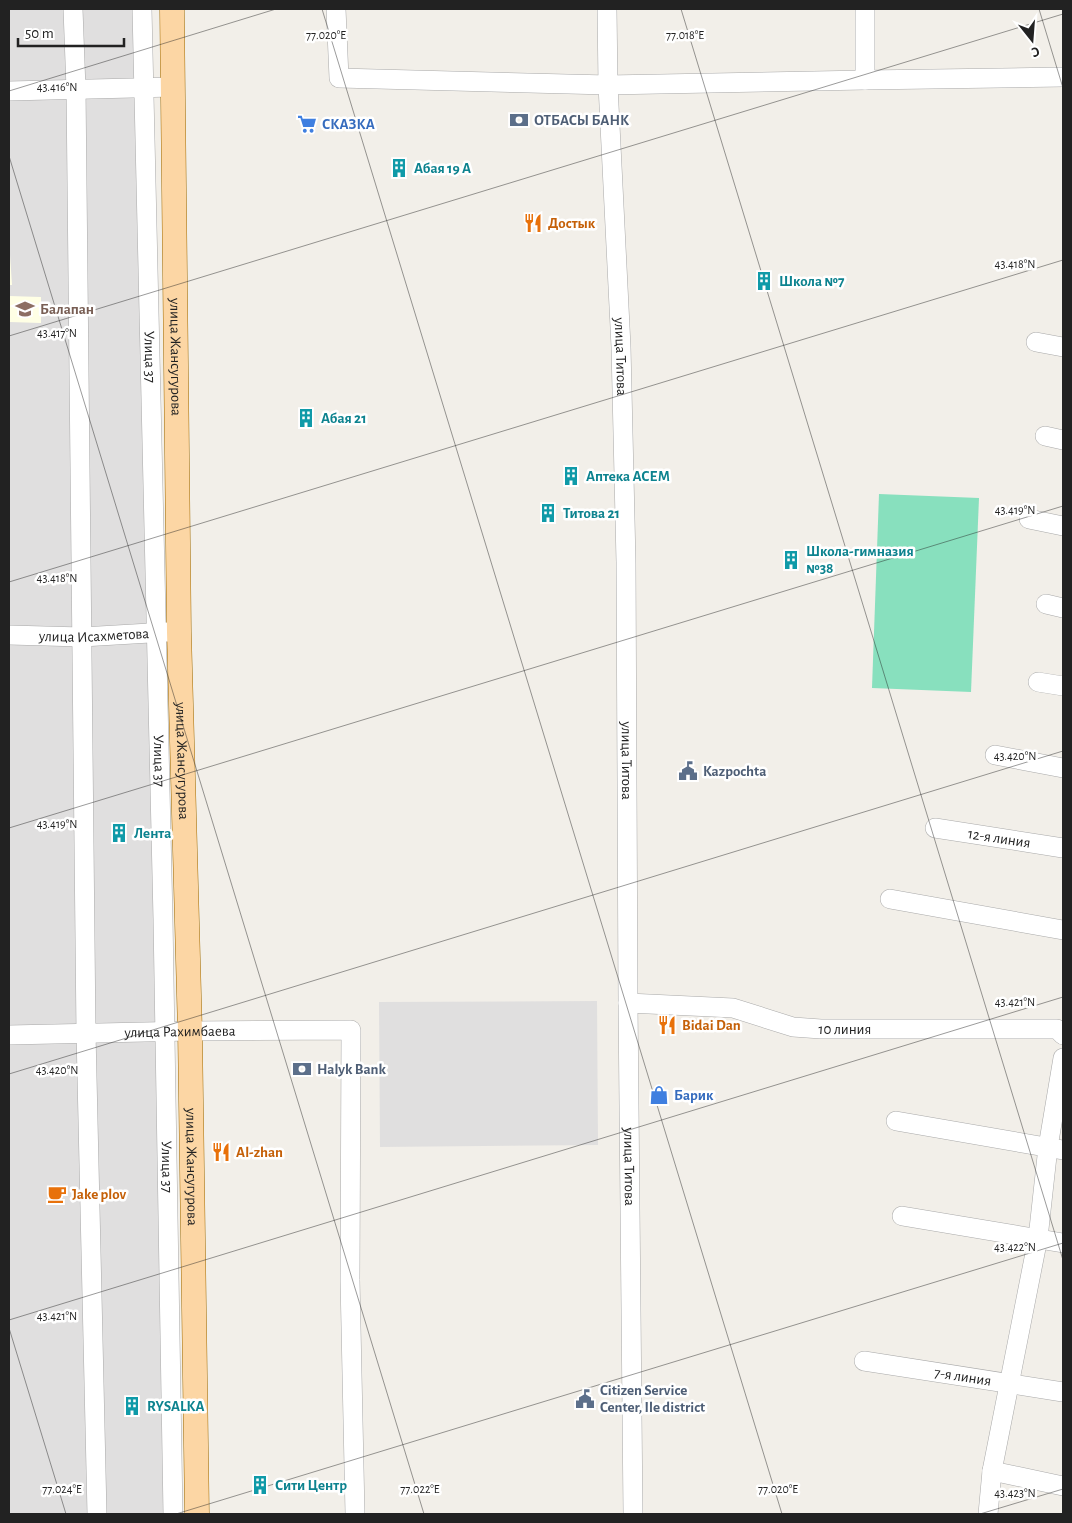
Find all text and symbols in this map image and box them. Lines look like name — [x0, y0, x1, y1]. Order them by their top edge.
scale bar — [18, 15, 124, 47]
north arrow — [1007, 15, 1057, 65]
text: 50 m — [25, 26, 54, 41]
text: 77.020°E — [306, 29, 346, 41]
text: 77.018°E — [666, 29, 704, 41]
text: С — [1030, 44, 1041, 59]
text: 43.416°N — [37, 81, 77, 93]
bank icon: ОТБАСЫ БАНК — [508, 109, 530, 131]
supermarket icon: СКАЗКА — [296, 113, 318, 135]
place label: ОТБАСЫ БАНК — [534, 113, 629, 128]
place label: СКАЗКА — [322, 117, 375, 132]
building icon: Абая 19 А — [388, 157, 410, 179]
place label: Абая 19 А — [414, 161, 471, 176]
restaurant icon: Достык — [522, 212, 544, 234]
place label: Достык — [548, 216, 596, 231]
text: 43.418°N — [995, 258, 1035, 270]
building icon: Школа №7 — [753, 270, 775, 292]
place label: Школа №7 — [779, 274, 845, 289]
street label: улица Жансугурова — [168, 297, 184, 416]
school or university icon: Балапан — [14, 298, 36, 320]
place label: Балапан — [40, 302, 94, 317]
street label: улица Титова — [612, 316, 630, 396]
text: 43.417°N — [37, 327, 77, 339]
street label: Улица 37 — [142, 331, 158, 383]
building icon: Абая 21 — [295, 407, 317, 429]
place label: Абая 21 — [321, 411, 367, 426]
building icon: Аптека АСЕМ — [560, 465, 582, 487]
place label: Аптека АСЕМ — [586, 469, 670, 484]
building icon: Титова 21 — [537, 502, 559, 524]
text: 43.419°N — [995, 504, 1035, 516]
place label: Титова 21 — [563, 506, 620, 521]
place label: Школа-гимназия №38 — [806, 544, 914, 576]
building icon: Школа-гимназия №38 — [780, 549, 802, 571]
text: 43.418°N — [37, 572, 77, 584]
street label: улица Исахметова — [38, 626, 150, 645]
street label: улица Жансугурова — [173, 701, 192, 820]
street label: улица Титова — [619, 720, 635, 800]
street label: Улица 37 — [151, 735, 167, 787]
text: 43.420°N — [994, 750, 1036, 762]
public building icon: Kazpochta — [677, 760, 699, 782]
place label: Kazpochta — [703, 764, 766, 779]
text: 43.419°N — [37, 818, 77, 830]
building icon: Лента — [108, 822, 130, 844]
place label: Лента — [134, 826, 171, 841]
street label: 12-я линия — [967, 826, 1032, 850]
text: 43.421°N — [995, 996, 1035, 1008]
restaurant icon: Bidai Dan — [656, 1014, 678, 1036]
place label: Bidai Dan — [682, 1018, 741, 1033]
street label: 10 линия — [818, 1021, 871, 1037]
street label: улица Рахимбаева — [123, 1023, 236, 1040]
bank icon: Halyk Bank — [291, 1058, 313, 1080]
place label: Halyk Bank — [317, 1062, 387, 1077]
text: 43.420°N — [36, 1064, 78, 1076]
shop icon: Барик — [648, 1084, 670, 1106]
place label: Барик — [674, 1088, 714, 1103]
street label: улица Жансугурова — [184, 1107, 200, 1226]
street label: улица Титова — [622, 1126, 637, 1206]
street label: Улица 37 — [159, 1140, 175, 1193]
restaurant icon: Al-zhan — [210, 1141, 232, 1163]
place label: Al-zhan — [236, 1145, 283, 1160]
cafe icon: Jake plov — [46, 1183, 68, 1205]
place label: Jake plov — [72, 1187, 126, 1202]
text: 43.422°N — [994, 1241, 1036, 1253]
text: 43.421°N — [37, 1310, 77, 1322]
street label: 7-я линия — [933, 1365, 992, 1388]
place label: Citizen Service Center, Ile district — [600, 1383, 705, 1415]
public building icon: Citizen Service Center, Ile district — [574, 1388, 596, 1410]
building icon: RYSALKA — [121, 1395, 143, 1417]
place label: RYSALKA — [147, 1399, 204, 1414]
building icon: Сити Центр — [249, 1474, 271, 1496]
place label: Сити Центр — [275, 1478, 347, 1493]
text: 77.024°E — [42, 1483, 82, 1495]
text: 77.022°E — [400, 1483, 440, 1495]
text: 77.020°E — [758, 1483, 798, 1495]
text: 43.423°N — [994, 1487, 1036, 1499]

